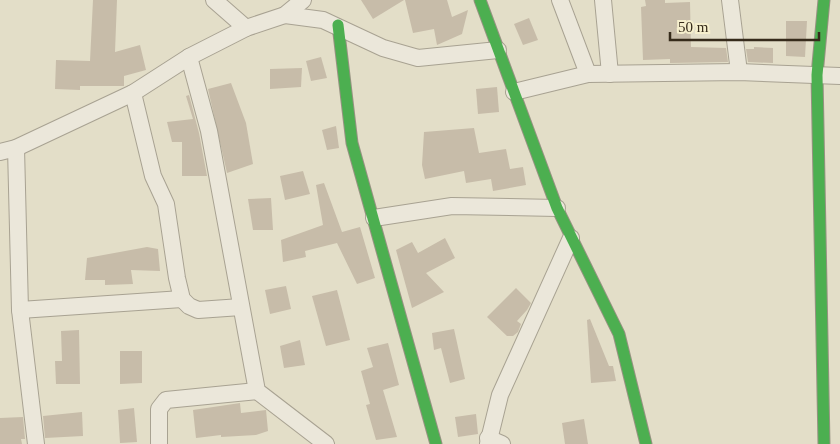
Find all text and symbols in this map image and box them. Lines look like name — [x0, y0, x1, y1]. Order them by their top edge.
scale bar — [670, 10, 819, 42]
text: 50 m — [678, 19, 709, 35]

